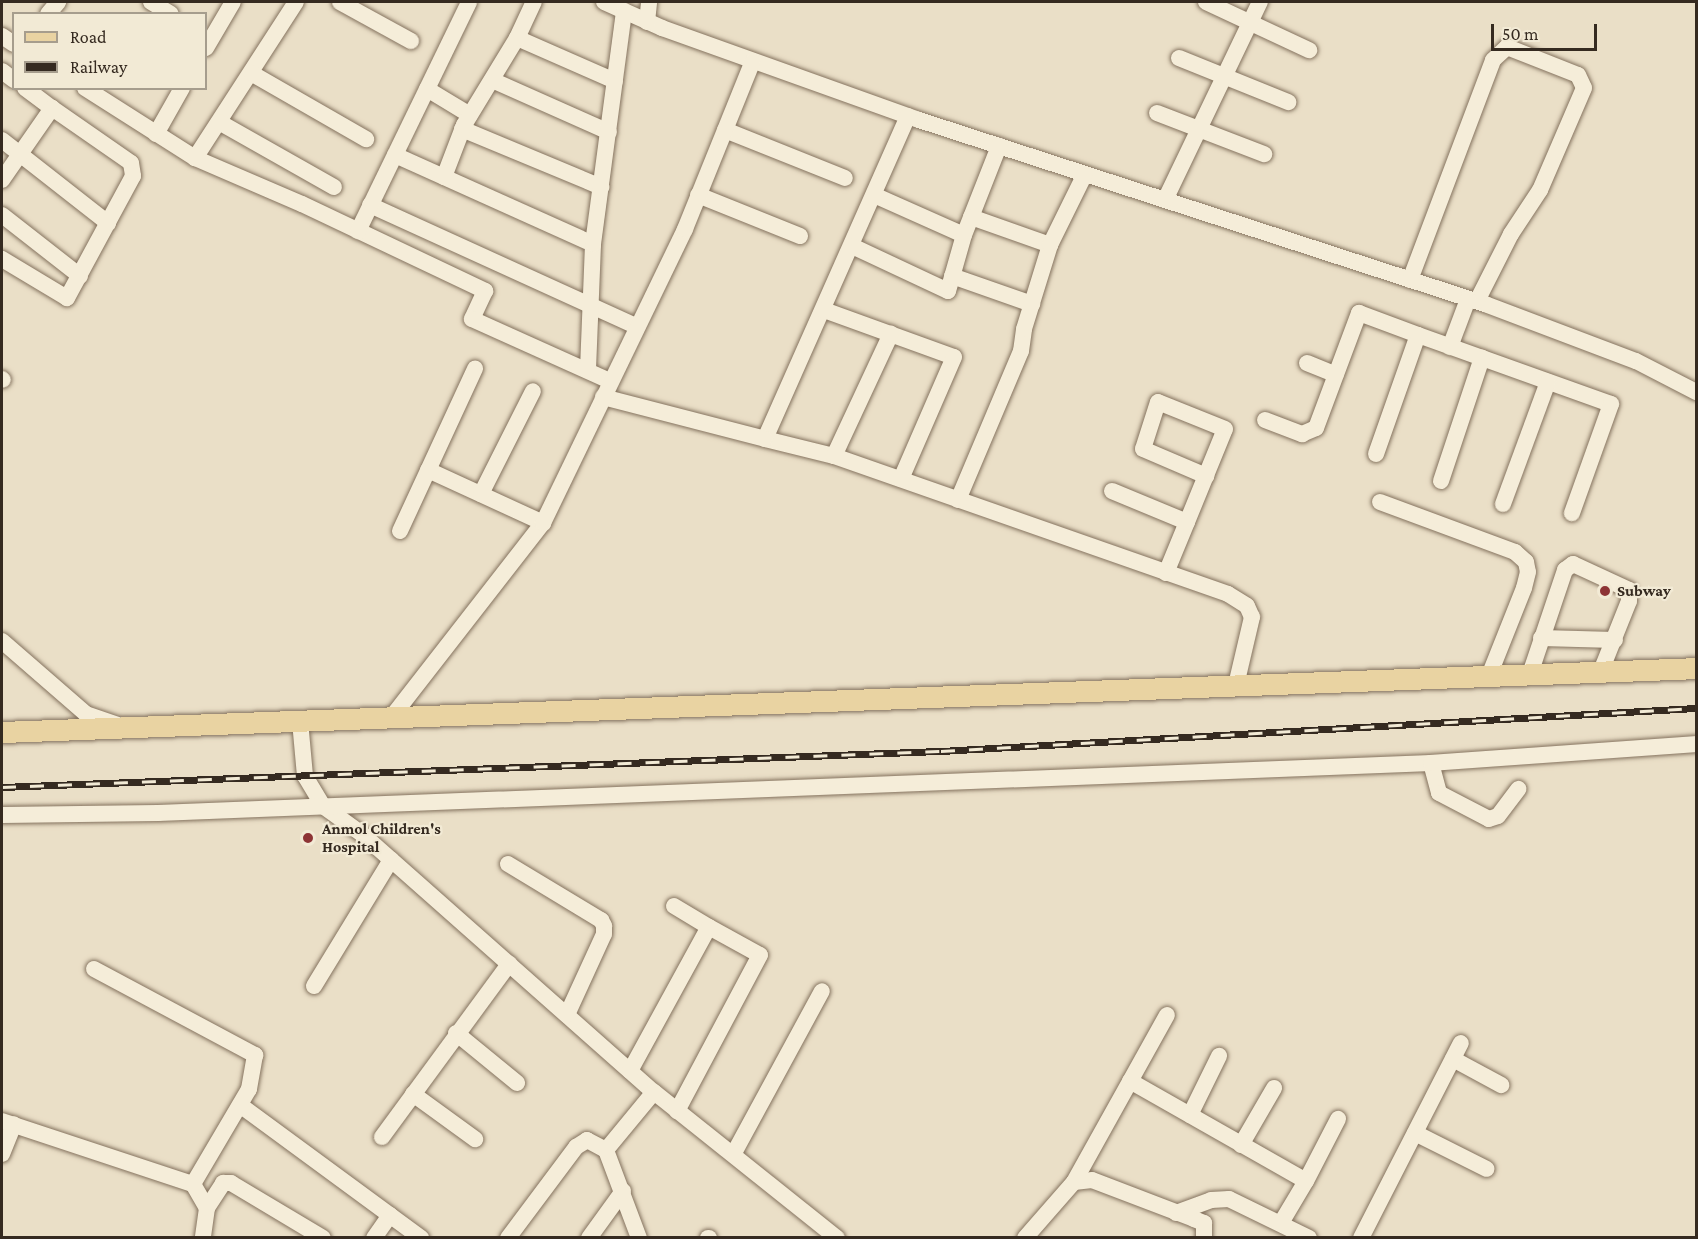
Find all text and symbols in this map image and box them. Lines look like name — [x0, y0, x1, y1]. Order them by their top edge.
legend — [12, 12, 207, 90]
scale bar — [1494, 12, 1600, 50]
text: 50 m — [1502, 24, 1539, 44]
text: Road — [70, 27, 107, 47]
text: Railway — [70, 57, 127, 77]
place label: Subway — [1617, 581, 1671, 601]
marker: Subway — [1598, 584, 1612, 598]
place label: Anmol Children's Hospital — [322, 819, 441, 857]
marker: Anmol Children's Hospital — [299, 829, 317, 847]

